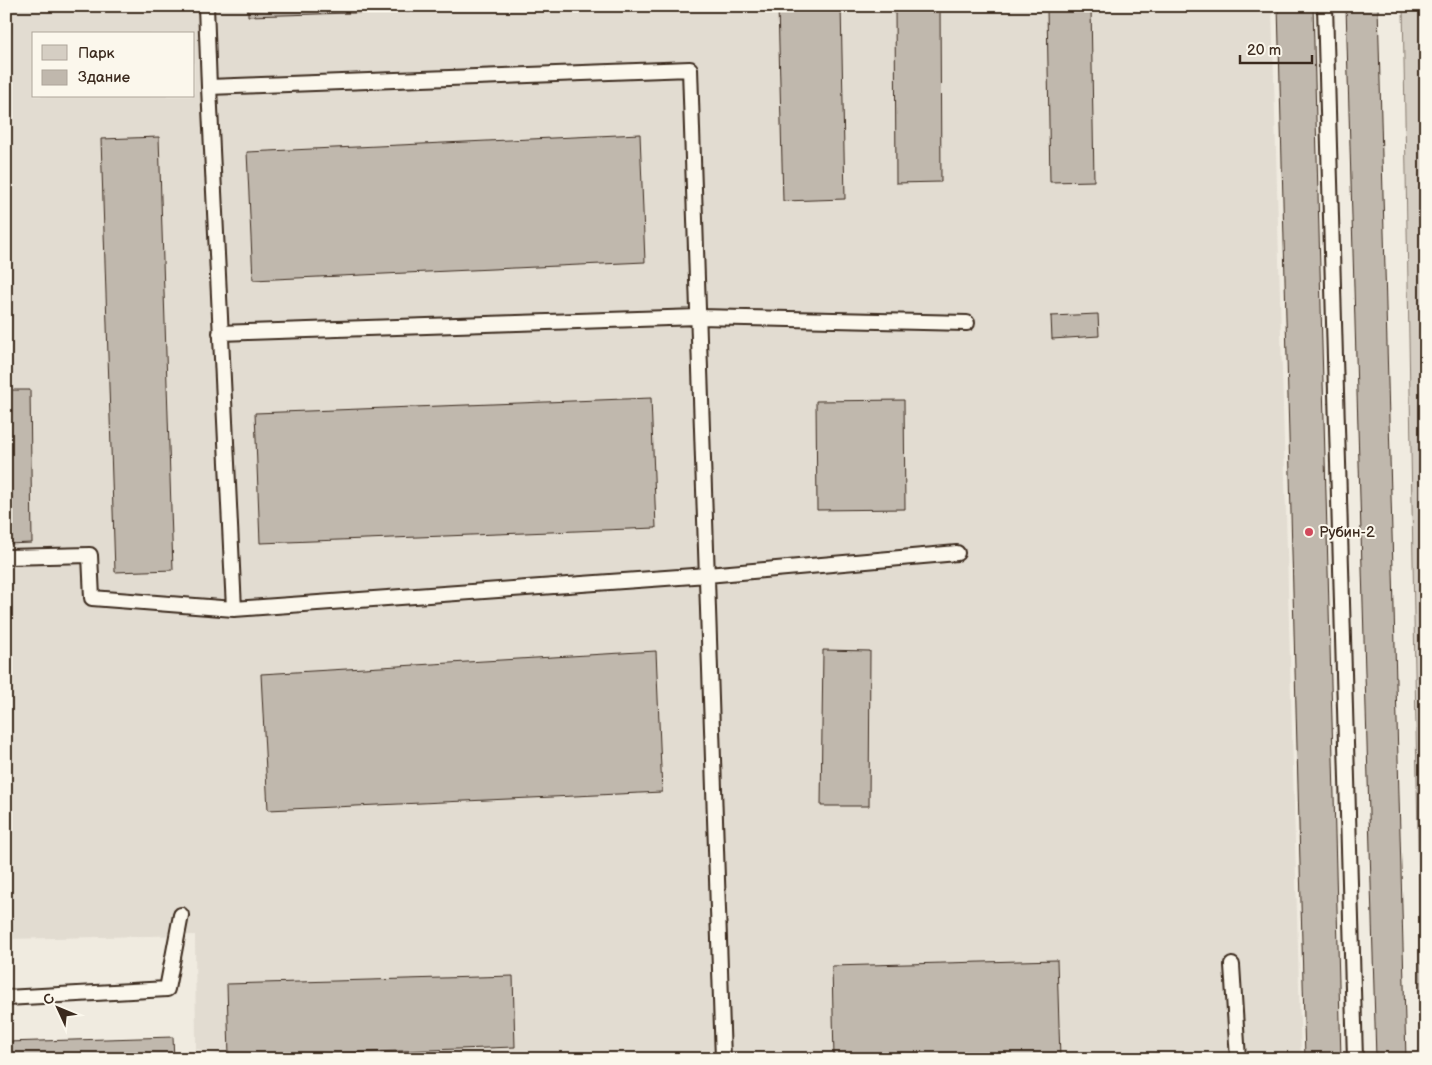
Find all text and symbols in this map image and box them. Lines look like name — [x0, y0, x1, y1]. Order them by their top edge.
legend — [32, 32, 195, 98]
scale bar — [1240, 32, 1312, 64]
text: 20 m — [1247, 41, 1281, 60]
text: Парк — [78, 44, 115, 63]
text: Здание — [78, 68, 130, 87]
place label: Рубин-2 — [1319, 523, 1375, 542]
marker: Рубин-2 — [1303, 526, 1315, 538]
north arrow — [32, 982, 82, 1032]
text: С — [40, 990, 59, 1009]

